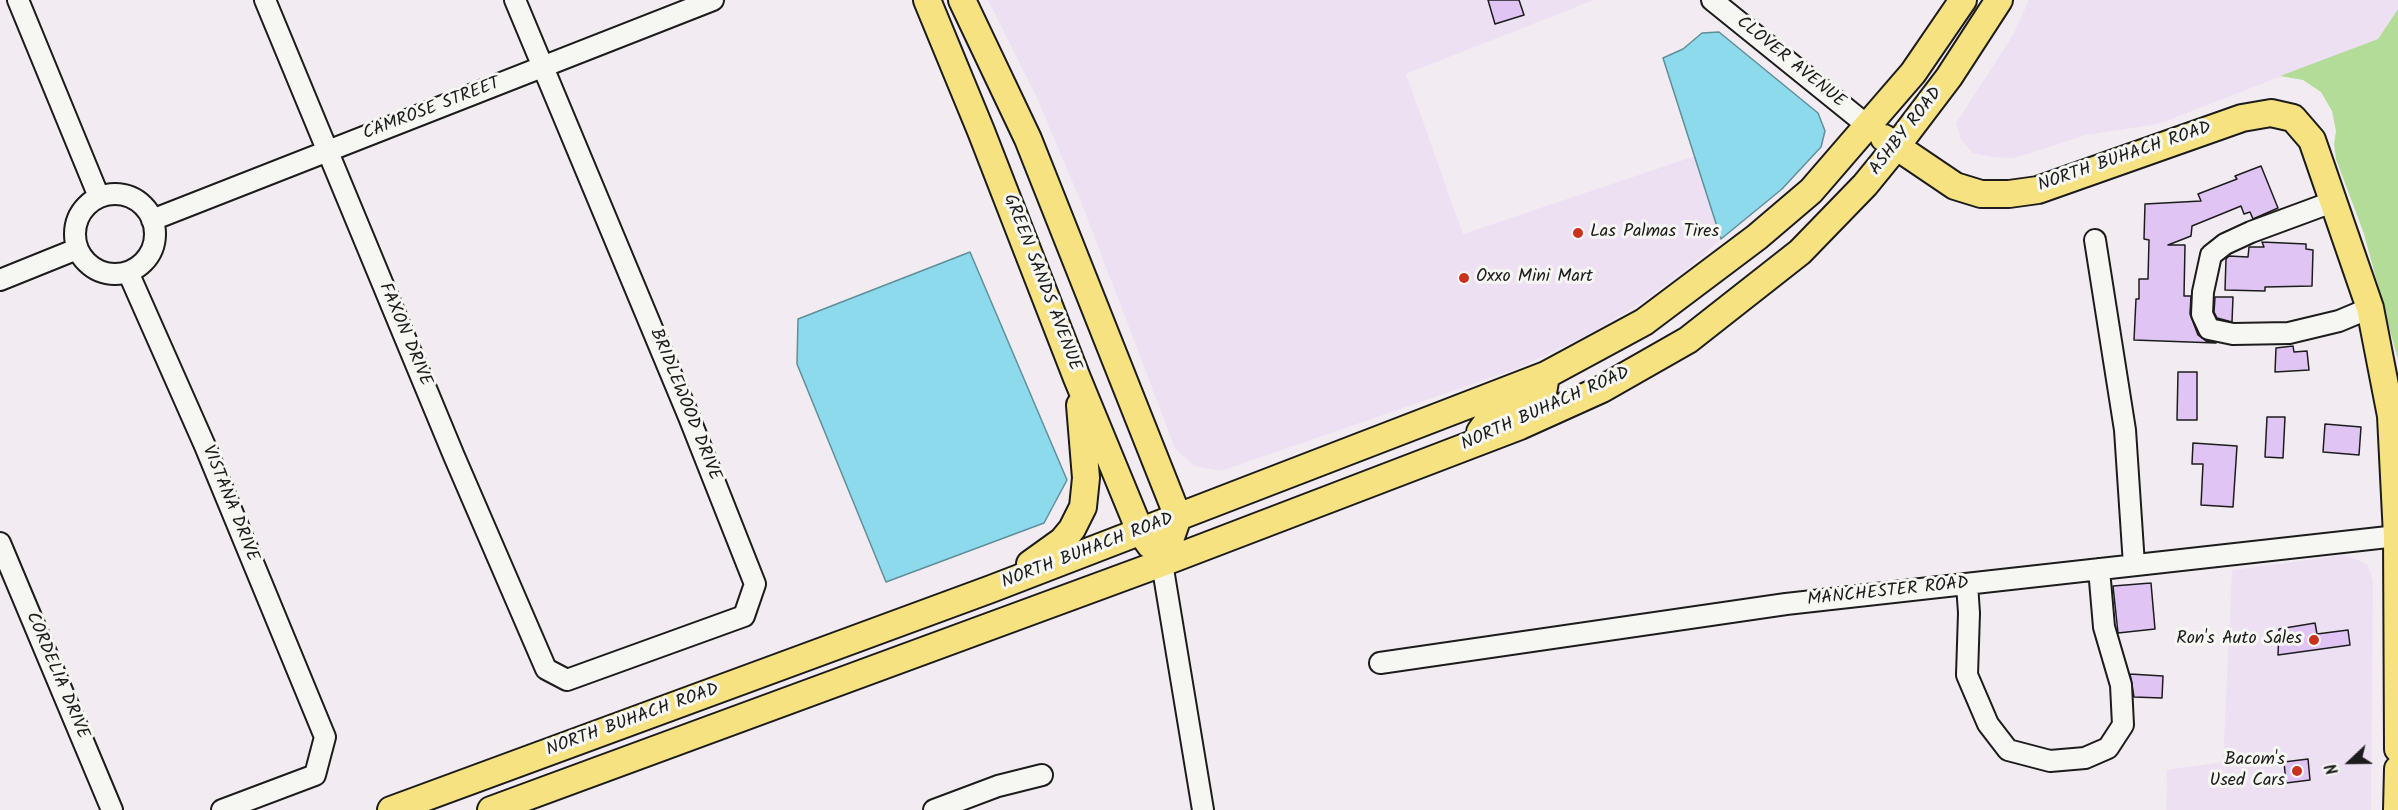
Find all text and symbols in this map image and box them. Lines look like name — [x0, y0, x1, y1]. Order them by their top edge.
street label: CLOVER AVENUE — [1731, 12, 1849, 114]
street label: CAMROSE STREET — [360, 74, 504, 146]
street label: ASHBY ROAD — [1866, 84, 1948, 180]
street label: NORTH BUHACH ROAD — [2035, 118, 2215, 198]
street label: GREEN SANDS AVENUE — [997, 192, 1085, 374]
place label: Las Palmas Tires — [1590, 222, 1719, 244]
marker: Las Palmas Tires — [1571, 226, 1585, 240]
place label: Oxxo Mini Mart — [1476, 267, 1593, 289]
marker: Oxxo Mini Mart — [1457, 271, 1471, 285]
street label: FAXON DRIVE — [373, 280, 435, 390]
street label: BRIDLEWOOD DRIVE — [644, 326, 724, 484]
street label: NORTH BUHACH ROAD — [1458, 363, 1634, 457]
street label: VISTANA DRIVE — [196, 443, 262, 565]
street label: NORTH BUHACH ROAD — [999, 509, 1177, 595]
street label: MANCHESTER ROAD — [1806, 574, 1970, 612]
street label: CORDELIA DRIVE — [20, 609, 92, 743]
place label: Ron's Auto Sales — [2176, 629, 2302, 651]
marker: Ron's Auto Sales — [2307, 633, 2321, 647]
street label: NORTH BUHACH ROAD — [544, 680, 722, 762]
north arrow — [2320, 732, 2380, 792]
place label: Bacom's Used Cars — [2209, 750, 2285, 792]
text: N — [2319, 760, 2346, 778]
marker: Bacom's Used Cars — [2290, 764, 2304, 778]

